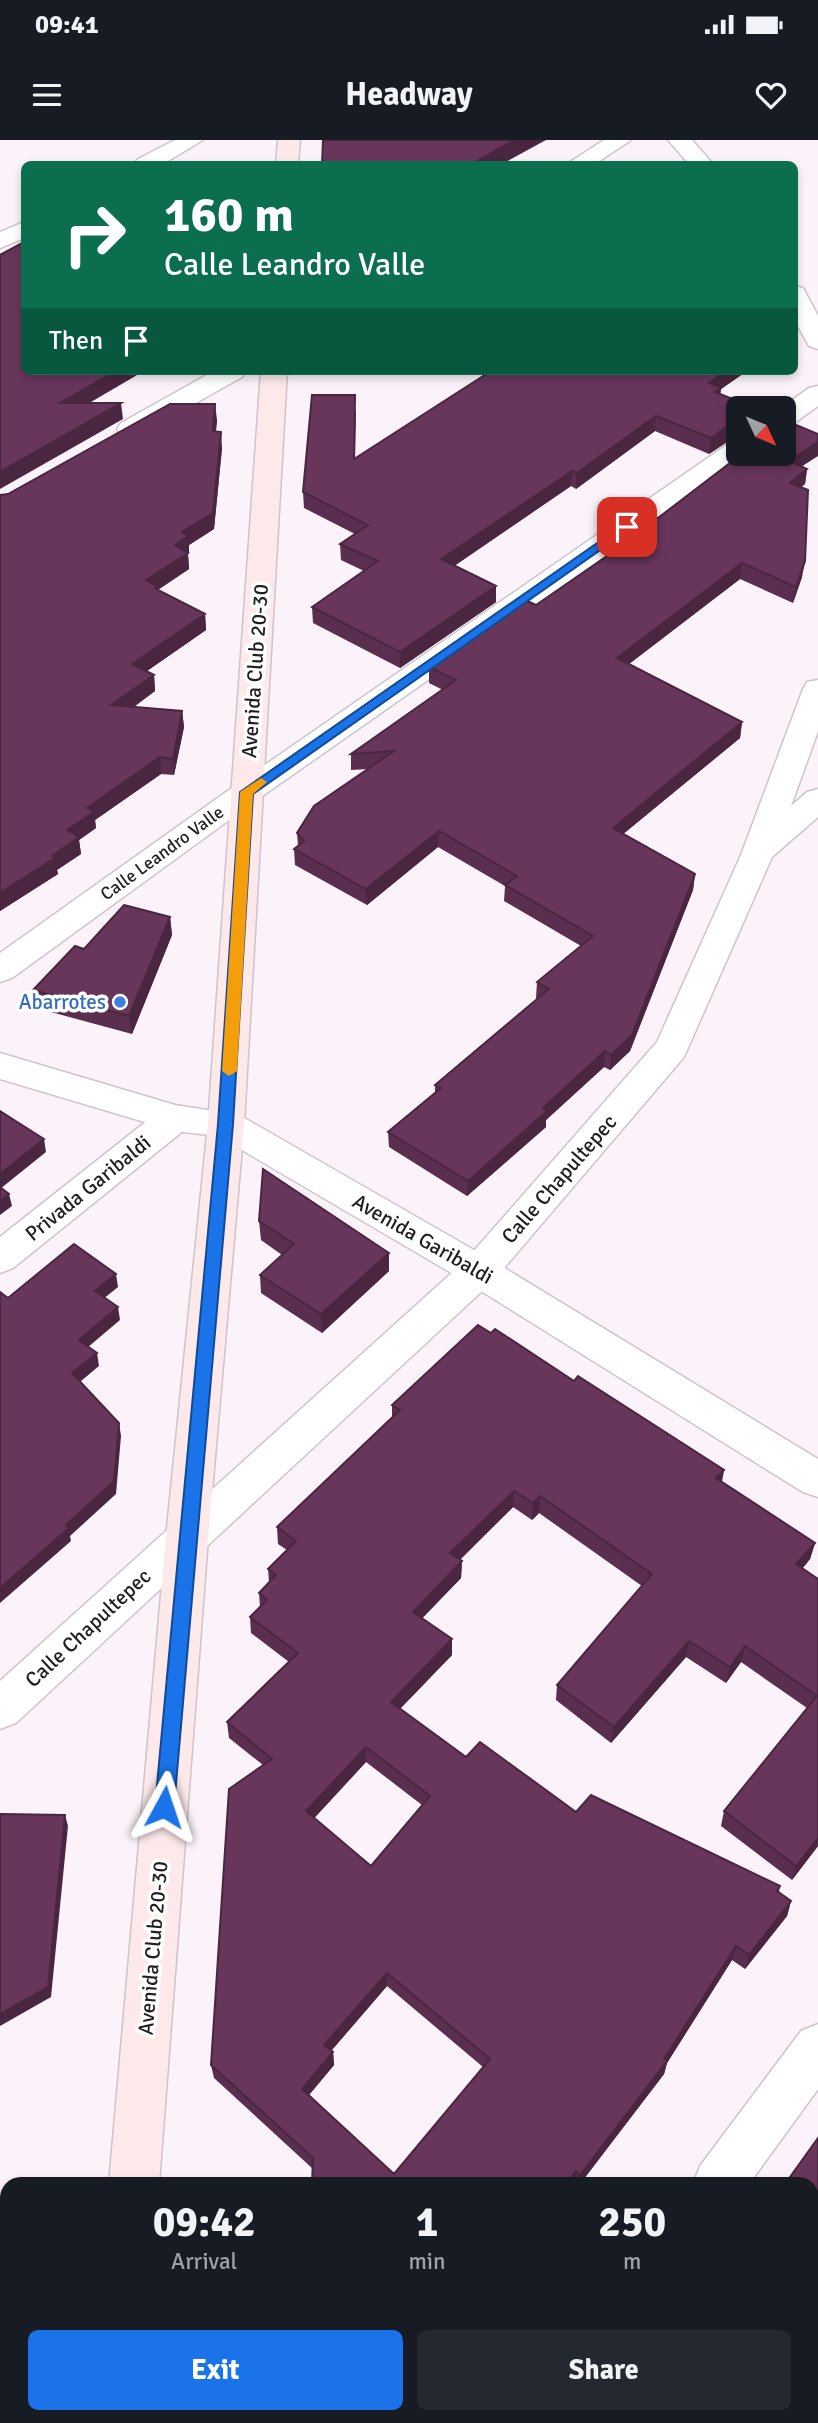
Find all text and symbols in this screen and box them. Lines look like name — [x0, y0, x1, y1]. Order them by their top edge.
text: 09:41 — [35, 9, 99, 41]
text: Headway — [345, 75, 473, 114]
icon: menu — [28, 76, 66, 114]
icon: heart — [752, 76, 790, 114]
text: 160 m — [164, 185, 294, 245]
icon: right — [49, 189, 140, 280]
text: Calle Leandro Valle — [164, 245, 425, 284]
icon: arrive — [117, 322, 155, 360]
text: Then — [49, 325, 103, 357]
north arrow — [726, 396, 796, 466]
map controls — [726, 396, 796, 466]
pin — [597, 497, 657, 557]
icon: arrive — [608, 508, 646, 546]
street label: Avenida Club 20-30 — [236, 583, 274, 759]
street label: Calle Leandro Valle — [96, 801, 228, 905]
place label: Abarrotes — [19, 989, 106, 1015]
marker: Abarrotes — [112, 994, 128, 1010]
street label: Calle Chapultepec — [496, 1109, 622, 1249]
street label: Privada Garibaldi — [20, 1129, 156, 1247]
street label: Avenida Garibaldi — [348, 1188, 498, 1290]
street label: Calle Chapultepec — [20, 1563, 156, 1693]
position arrow — [127, 1770, 201, 1844]
street label: Avenida Club 20-30 — [132, 1860, 174, 2036]
text: 09:42 — [153, 2197, 256, 2248]
text: 1 — [416, 2197, 438, 2248]
text: 250 — [598, 2197, 666, 2248]
text: Arrival — [171, 2247, 237, 2276]
text: min — [408, 2247, 446, 2276]
text: m — [623, 2247, 641, 2276]
button: Exit — [28, 2330, 403, 2410]
button: Share — [417, 2330, 791, 2410]

